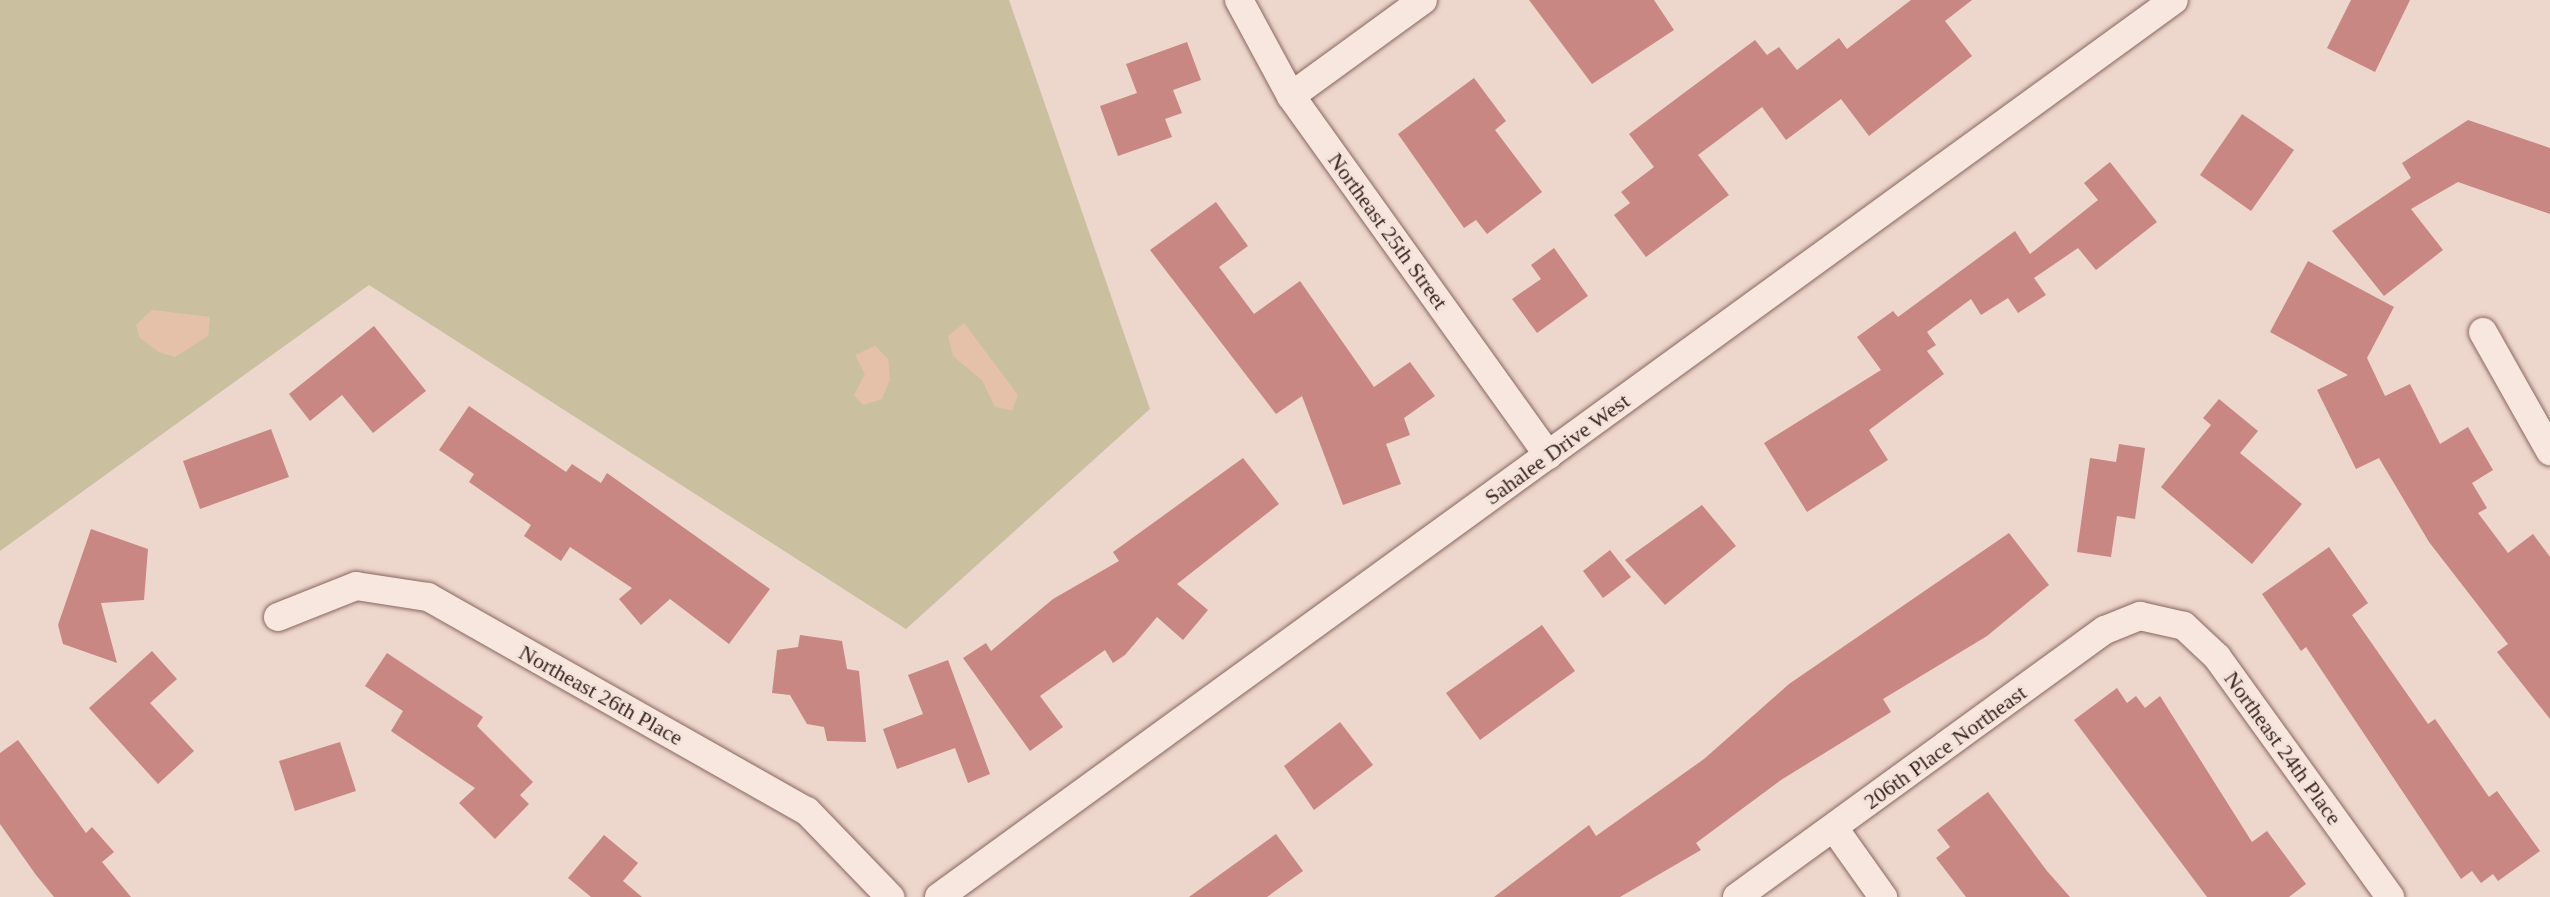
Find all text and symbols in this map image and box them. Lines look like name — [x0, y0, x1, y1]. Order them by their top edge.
street label: Northeast 25th Street — [1322, 148, 1454, 314]
street label: Sahalee Drive West — [1479, 387, 1635, 511]
street label: Northeast 26th Place — [514, 639, 688, 751]
street label: Northeast 24th Place — [2218, 666, 2348, 830]
street label: 206th Place Northeast — [1859, 679, 2031, 815]

